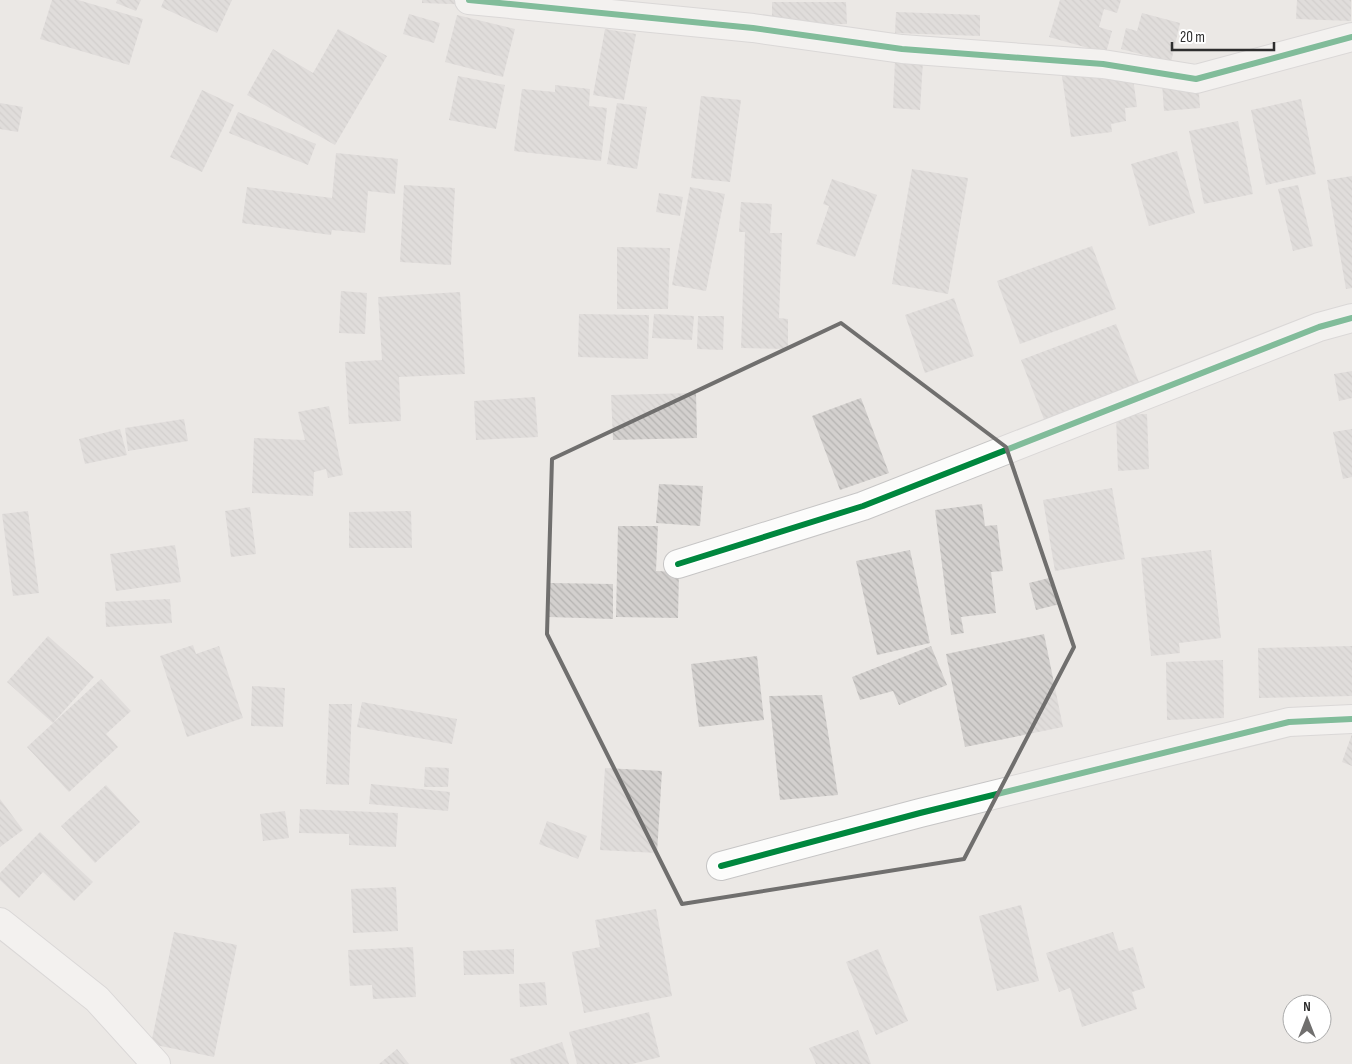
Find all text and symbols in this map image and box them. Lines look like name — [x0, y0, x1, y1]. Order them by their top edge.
scale bar — [1172, 20, 1274, 52]
text: 20 m — [1180, 28, 1205, 47]
north arrow — [1282, 994, 1332, 1044]
text: N — [1303, 998, 1311, 1015]

